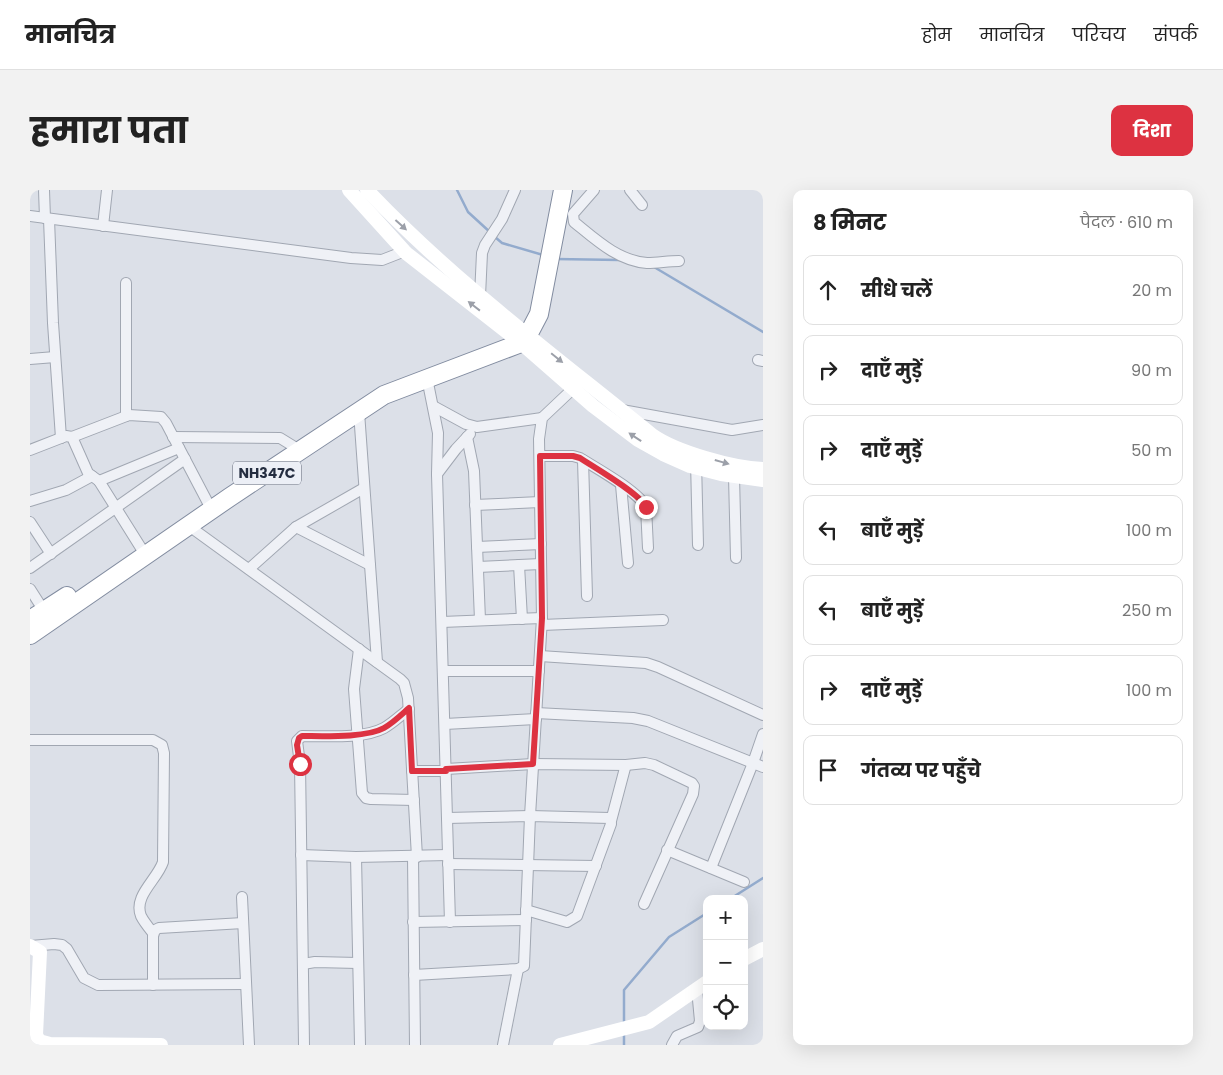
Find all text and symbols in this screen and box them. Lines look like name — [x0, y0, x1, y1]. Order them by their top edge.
text: मानचित्र — [25, 18, 115, 51]
text: होम — [922, 22, 952, 47]
text: मानचित्र — [980, 22, 1044, 47]
text: परिचय — [1072, 22, 1126, 47]
text: संपर्क — [1154, 22, 1198, 47]
button: दिशा — [1111, 105, 1193, 156]
text: हमारा पता — [30, 106, 188, 155]
text: 8 मिनट — [813, 208, 886, 237]
text: पैदल · 610 m — [1080, 211, 1173, 234]
one-way arrow — [395, 219, 407, 231]
icon: ahead — [814, 276, 842, 304]
text: सीधे चलें — [861, 277, 932, 304]
text: 20 m — [1132, 279, 1172, 302]
one-way arrow — [468, 301, 481, 312]
one-way arrow — [550, 353, 563, 364]
icon: right — [814, 356, 842, 384]
text: दाएँ मुड़ें — [861, 357, 922, 384]
text: 90 m — [1131, 359, 1172, 382]
one-way arrow — [629, 432, 642, 442]
icon: right — [814, 436, 842, 464]
text: दाएँ मुड़ें — [861, 437, 922, 464]
text: 50 m — [1131, 439, 1172, 462]
one-way arrow — [714, 458, 729, 466]
road number: NH347C — [233, 462, 301, 484]
route end — [635, 496, 658, 519]
icon: left — [814, 516, 842, 544]
text: बाएँ मुड़ें — [861, 517, 923, 544]
text: 100 m — [1126, 519, 1172, 542]
icon: left — [814, 596, 842, 624]
text: बाएँ मुड़ें — [861, 597, 923, 624]
text: 250 m — [1122, 599, 1172, 622]
icon: right — [814, 676, 842, 704]
text: दाएँ मुड़ें — [861, 677, 922, 704]
text: 100 m — [1126, 679, 1172, 702]
route start — [289, 753, 312, 776]
icon: arrive — [814, 756, 842, 784]
text: गंतव्य पर पहुँचे — [861, 757, 981, 784]
map controls — [703, 895, 748, 1030]
button: + — [703, 895, 748, 940]
button: − — [703, 940, 748, 985]
button: locate — [703, 985, 748, 1030]

